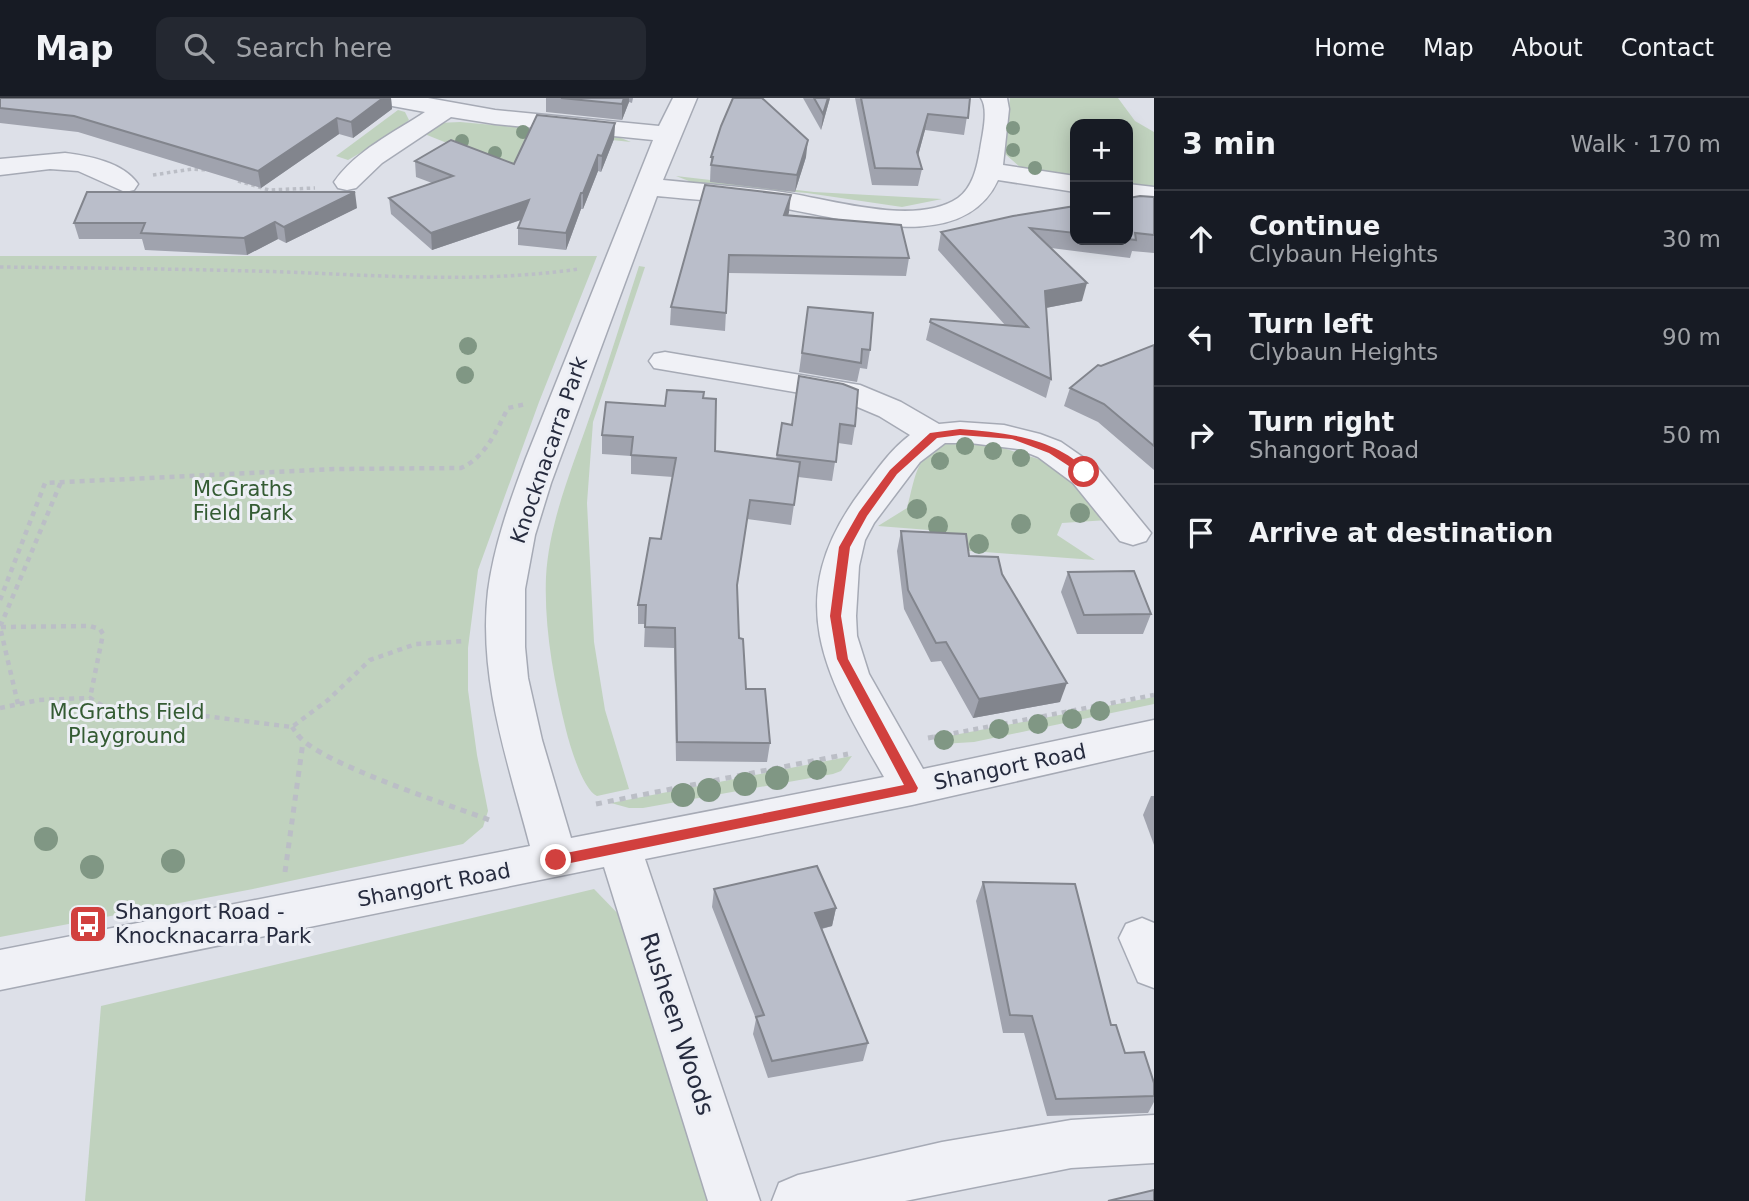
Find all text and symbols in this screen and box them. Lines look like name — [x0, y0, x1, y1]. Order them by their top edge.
search box — [156, 17, 646, 80]
text: Map — [35, 29, 114, 68]
icon: search — [180, 29, 218, 67]
text: Search here — [236, 33, 392, 63]
text: Home — [1314, 34, 1385, 62]
text: Map — [1423, 34, 1474, 62]
text: About — [1512, 34, 1583, 62]
text: Contact — [1621, 34, 1714, 62]
map controls — [1070, 119, 1133, 245]
button: + — [1070, 119, 1133, 182]
text: 3 min — [1182, 126, 1276, 161]
text: Walk · 170 m — [1570, 131, 1721, 157]
button: − — [1070, 182, 1133, 245]
text: Continue — [1249, 211, 1380, 241]
icon: ahead — [1182, 220, 1220, 258]
text: 30 m — [1662, 226, 1721, 252]
text: Clybaun Heights — [1249, 241, 1438, 267]
text: Turn left — [1249, 309, 1373, 339]
icon: left — [1182, 318, 1220, 356]
text: 90 m — [1662, 324, 1721, 350]
text: Clybaun Heights — [1249, 339, 1438, 365]
street label: Knocknacarra Park — [506, 353, 593, 547]
text: Turn right — [1249, 407, 1394, 437]
icon: right — [1182, 416, 1220, 454]
text: 50 m — [1662, 422, 1721, 448]
text: Shangort Road — [1249, 437, 1419, 463]
route start — [1068, 456, 1099, 487]
park label: McGraths Field Park — [193, 477, 294, 525]
icon: arrive — [1182, 514, 1220, 552]
text: Arrive at destination — [1249, 518, 1553, 548]
park label: McGraths Field Playground — [49, 700, 205, 748]
street label: Shangort Road — [932, 739, 1088, 795]
route end — [540, 844, 571, 875]
street label: Shangort Road — [356, 858, 512, 912]
place label: Shangort Road - Knocknacarra Park — [115, 900, 312, 948]
bus stop icon: Shangort Road - Knocknacarra Park — [67, 903, 109, 945]
street label: Rusheen Woods — [634, 929, 720, 1119]

